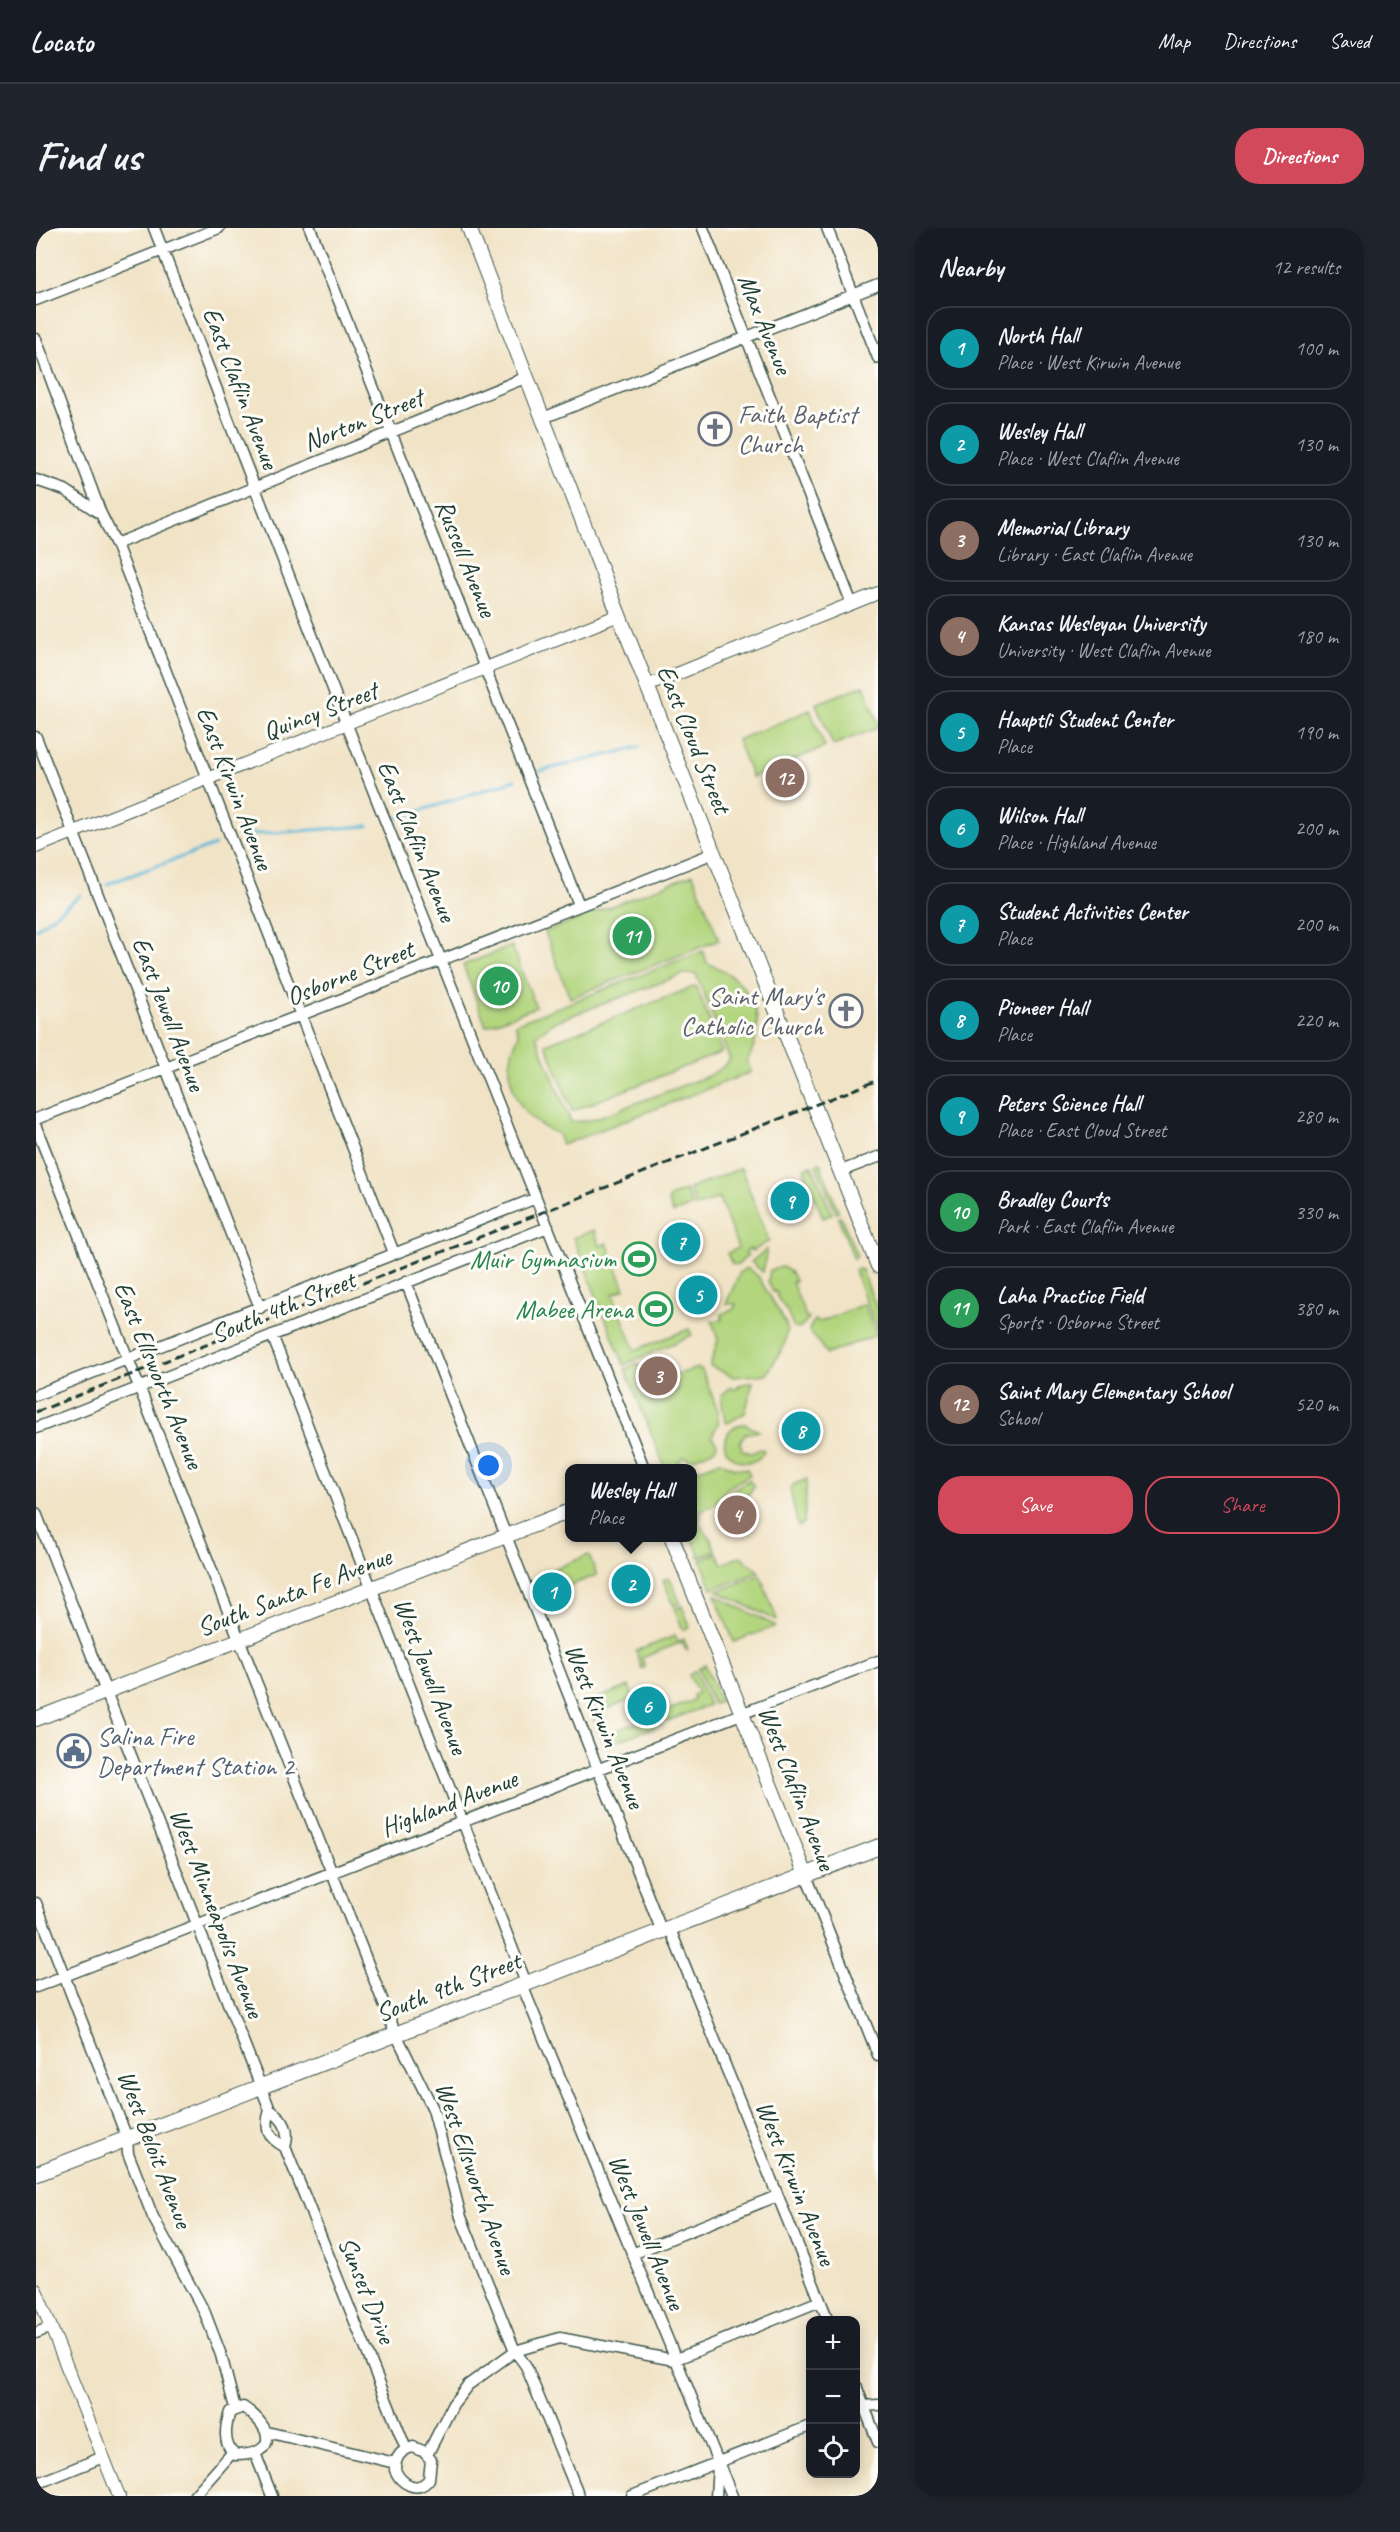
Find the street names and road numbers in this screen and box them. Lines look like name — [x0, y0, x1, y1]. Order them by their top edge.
street label: Max Avenue — [730, 269, 801, 381]
street label: East Claflin Avenue — [195, 302, 288, 475]
street label: Norton Street — [298, 380, 431, 459]
street label: Russell Avenue — [427, 494, 505, 623]
street label: East Cloud Street — [649, 660, 740, 820]
street label: Quincy Street — [258, 673, 385, 748]
street label: East Kirwin Avenue — [189, 702, 282, 876]
street label: East Claflin Avenue — [370, 756, 465, 928]
street label: East Jewell Avenue — [125, 932, 214, 1097]
street label: Osborne Street — [282, 932, 421, 1013]
street label: South 4th Street — [206, 1262, 362, 1351]
street label: East Ellsworth Avenue — [106, 1277, 212, 1475]
street label: South Santa Fe Avenue — [192, 1539, 397, 1644]
street label: West Jewell Avenue — [386, 1593, 476, 1760]
street label: West Kirwin Avenue — [557, 1639, 654, 1814]
street label: West Claflin Avenue — [751, 1701, 844, 1876]
street label: Highland Avenue — [376, 1761, 523, 1844]
street label: West Minneapolis Avenue — [162, 1804, 273, 2024]
street label: South 9th Street — [371, 1943, 527, 2030]
street label: West Beloit Avenue — [110, 2066, 201, 2235]
street label: West Ellsworth Avenue — [428, 2078, 525, 2280]
street label: West Kirwin Avenue — [748, 2096, 845, 2271]
street label: West Jewell Avenue — [601, 2150, 694, 2316]
street label: Sunset Drive — [331, 2232, 404, 2351]

